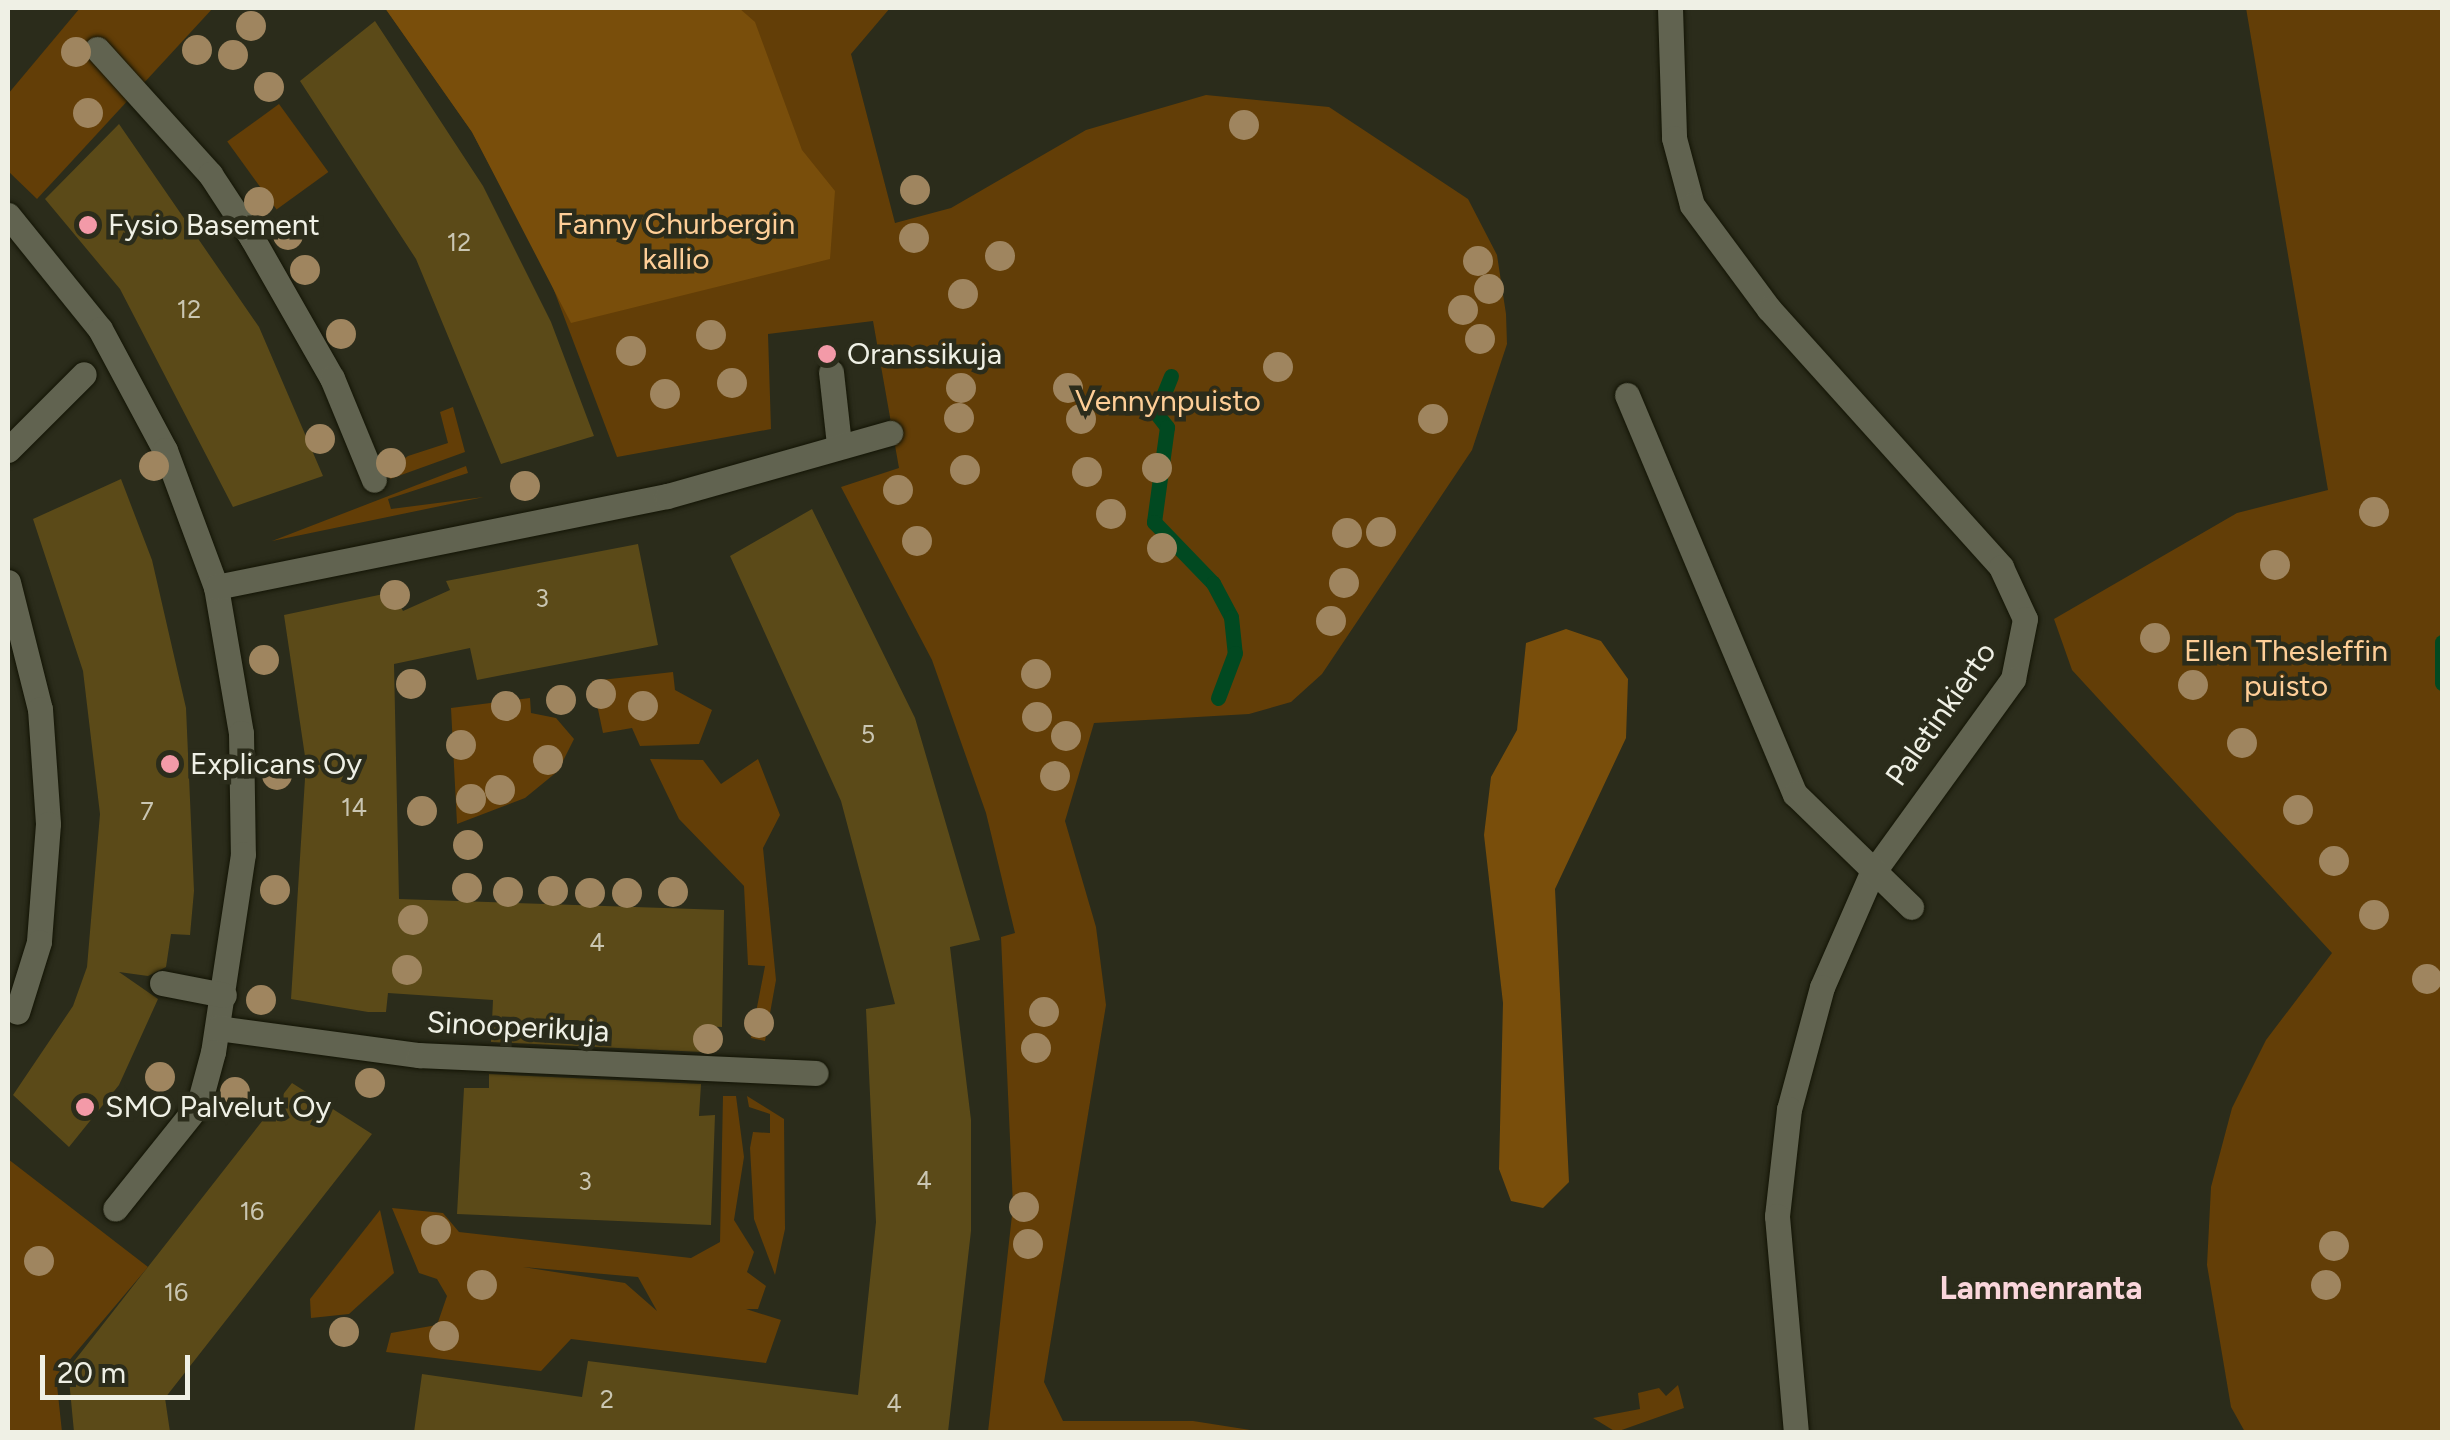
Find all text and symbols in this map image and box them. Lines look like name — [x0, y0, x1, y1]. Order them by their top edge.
park label: Fanny Churbergin kallio — [557, 206, 795, 276]
place label: Fysio Basement — [108, 207, 320, 243]
marker: Fysio Basement — [77, 214, 99, 236]
house number: 12 — [447, 227, 471, 257]
house number: 12 — [177, 294, 201, 324]
place label: Oranssikuja — [847, 336, 1002, 372]
marker: Oranssikuja — [816, 343, 838, 365]
park label: Vennynpuisto — [1075, 383, 1261, 419]
house number: 3 — [535, 583, 549, 613]
park label: Ellen Thesleffin puisto — [2184, 633, 2388, 704]
street label: Paletinkierto — [1878, 635, 2004, 793]
house number: 5 — [861, 719, 875, 749]
place label: Explicans Oy — [190, 746, 362, 782]
marker: Explicans Oy — [159, 753, 181, 775]
house number: 14 — [341, 792, 367, 822]
house number: 7 — [140, 796, 154, 826]
house number: 4 — [589, 927, 605, 957]
street label: Sinooperikuja — [426, 1004, 610, 1050]
place label: SMO Palvelut Oy — [105, 1089, 331, 1125]
marker: SMO Palvelut Oy — [74, 1096, 96, 1118]
house number: 4 — [916, 1165, 932, 1195]
house number: 3 — [578, 1166, 592, 1196]
house number: 16 — [240, 1196, 264, 1226]
district label: Lammenranta — [1940, 1269, 2142, 1307]
house number: 16 — [164, 1277, 188, 1307]
scale bar — [45, 1335, 195, 1397]
text: 20 m — [57, 1354, 126, 1391]
house number: 2 — [600, 1384, 614, 1414]
house number: 4 — [886, 1388, 902, 1418]

